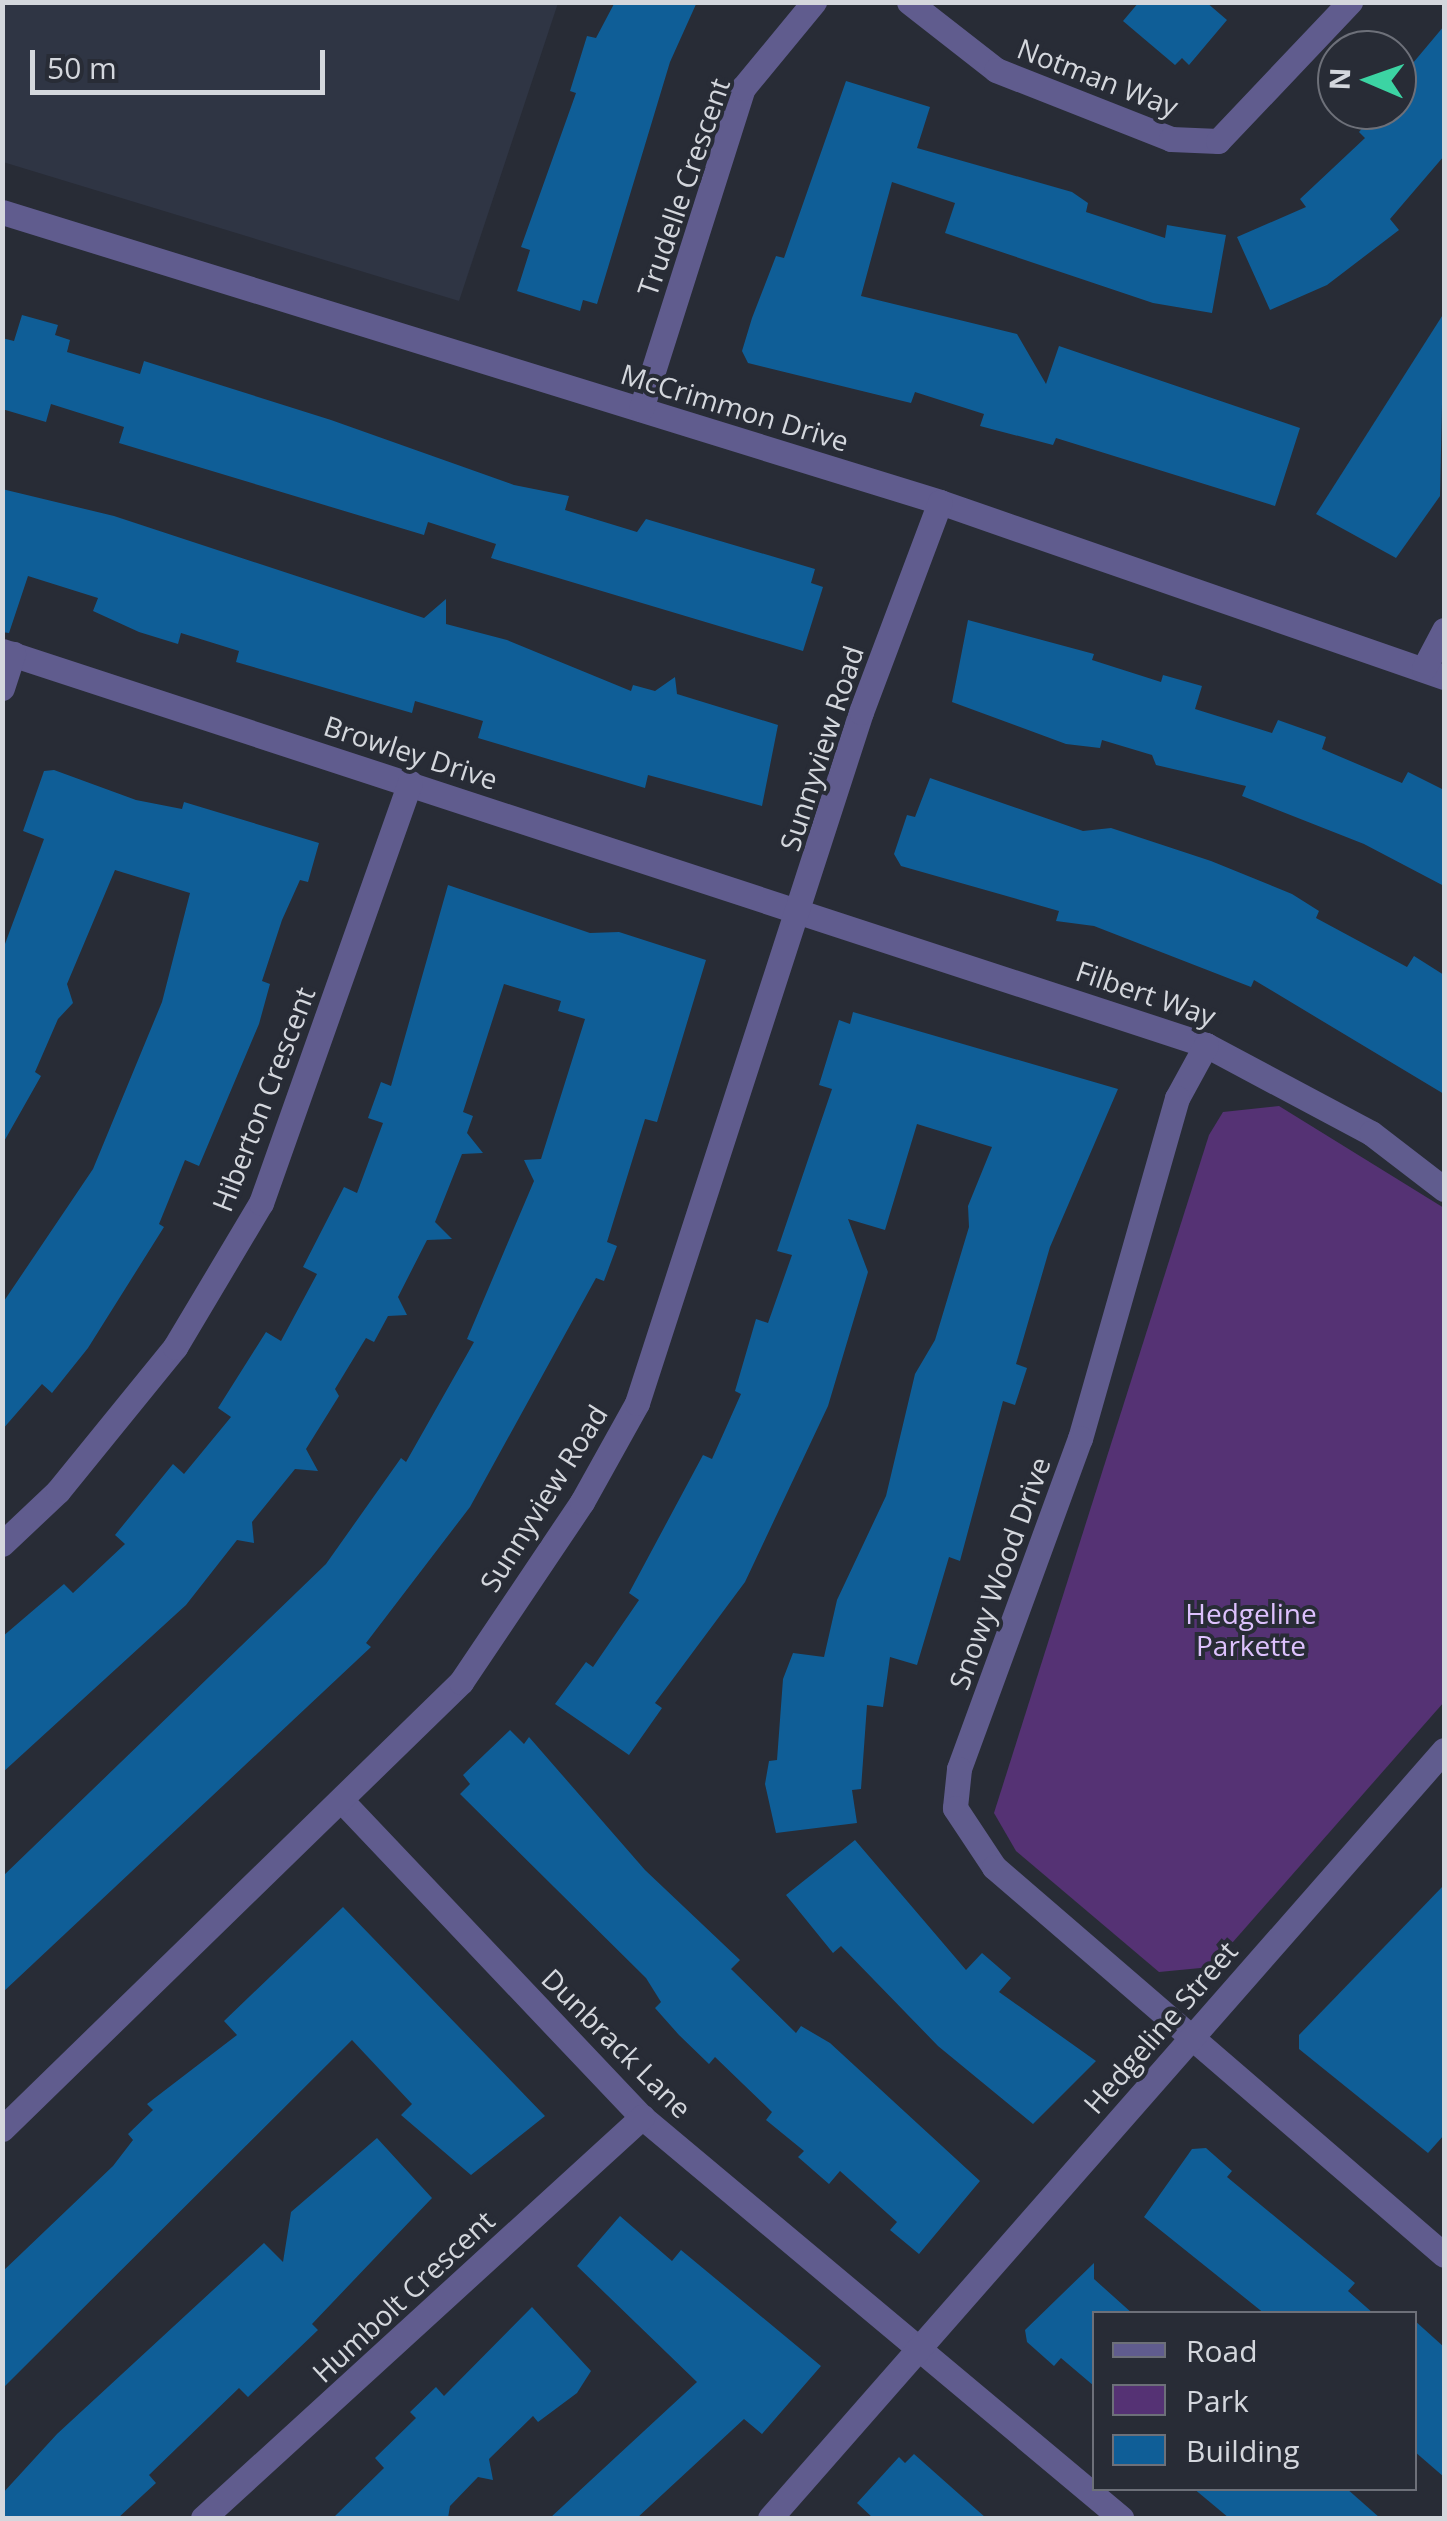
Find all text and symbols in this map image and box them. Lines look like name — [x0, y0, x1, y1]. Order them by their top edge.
scale bar — [35, 30, 330, 92]
north arrow — [1317, 30, 1417, 130]
street label: Notman Way — [1013, 31, 1183, 123]
text: 50 m — [47, 47, 117, 88]
text: N — [1320, 67, 1358, 91]
street label: Trudelle Crescent — [630, 74, 736, 300]
street label: McCrimmon Drive — [617, 356, 853, 458]
street label: Sunnyview Road — [772, 641, 870, 855]
street label: Browley Drive — [320, 708, 502, 796]
street label: Filbert Way — [1072, 953, 1220, 1033]
street label: Hiberton Crescent — [205, 982, 321, 1216]
street label: Sunnyview Road — [472, 1399, 614, 1597]
street label: Snowy Wood Drive — [941, 1452, 1057, 1694]
park label: Hedgeline Parkette — [1185, 1596, 1317, 1662]
street label: Hedgeline Street — [1076, 1934, 1244, 2120]
street label: Dunbrack Lane — [535, 1961, 699, 2125]
street label: Humbolt Crescent — [305, 2203, 501, 2389]
legend — [1092, 2311, 1417, 2491]
text: Road — [1186, 2330, 1258, 2371]
text: Park — [1186, 2380, 1249, 2421]
text: Building — [1186, 2430, 1300, 2471]

